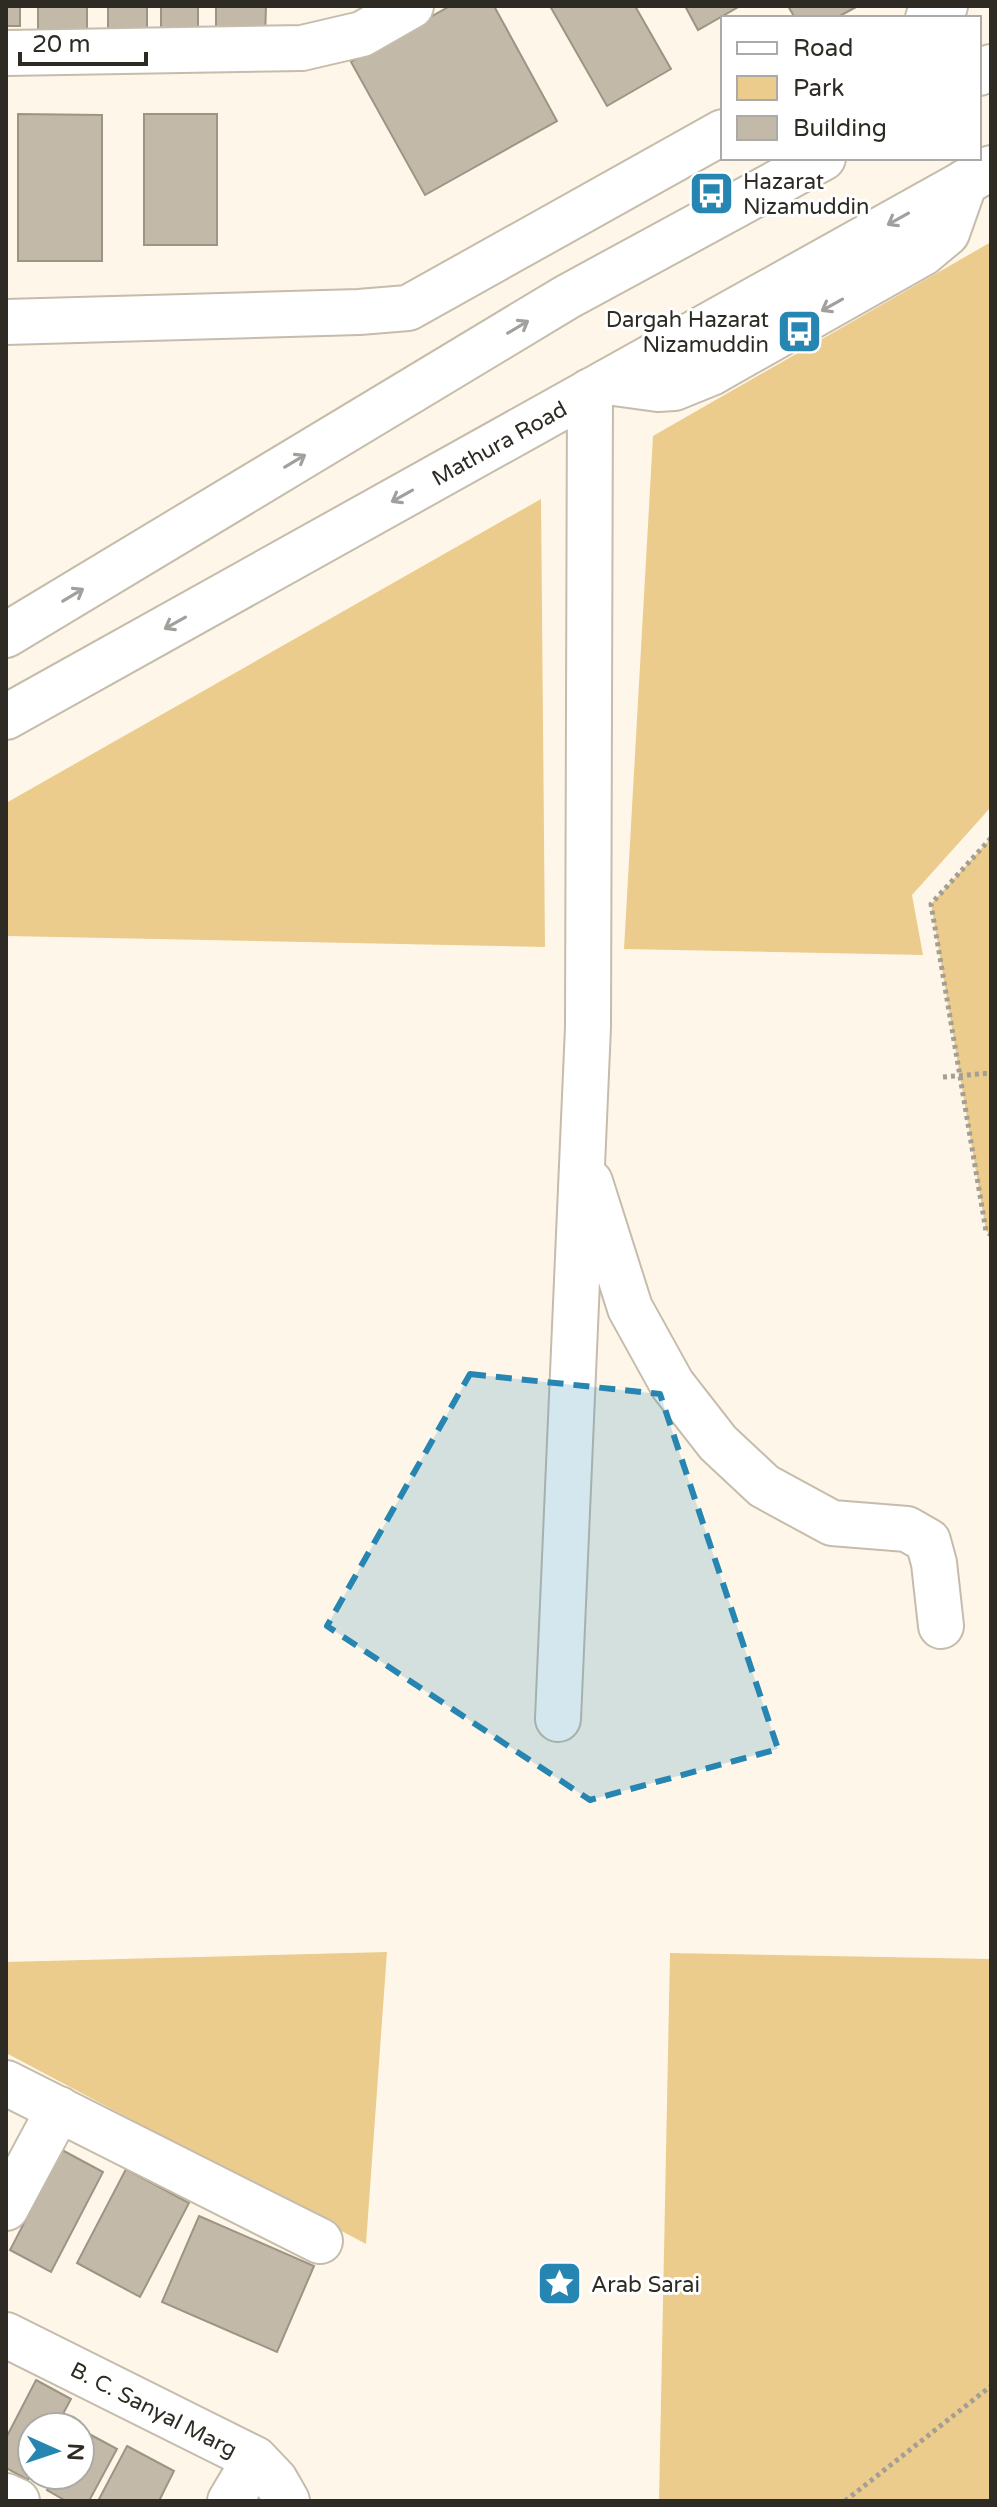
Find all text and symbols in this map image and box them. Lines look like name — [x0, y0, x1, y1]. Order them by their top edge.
scale bar — [20, 16, 146, 66]
legend — [721, 16, 981, 160]
text: 20 m — [32, 30, 90, 59]
text: Road — [793, 34, 853, 63]
text: Park — [793, 74, 844, 103]
text: Building — [793, 114, 887, 143]
place label: Hazarat Nizamuddin — [743, 169, 869, 220]
bus stop icon: Hazarat Nizamuddin — [688, 170, 736, 218]
one-way arrow — [887, 212, 911, 228]
one-way arrow — [820, 297, 844, 313]
place label: Dargah Hazarat Nizamuddin — [606, 307, 769, 358]
bus stop icon: Dargah Hazarat Nizamuddin — [776, 308, 824, 356]
one-way arrow — [506, 318, 529, 334]
street label: Mathura Road — [427, 396, 571, 492]
one-way arrow — [283, 453, 306, 469]
one-way arrow — [391, 489, 415, 504]
one-way arrow — [61, 587, 84, 603]
one-way arrow — [164, 616, 188, 631]
place icon: Arab Sarai — [536, 2260, 584, 2308]
place label: Arab Sarai — [591, 2272, 700, 2298]
street label: B. C. Sanyal Marg — [66, 2357, 241, 2463]
north arrow — [16, 2411, 96, 2491]
text: N — [62, 2442, 88, 2461]

